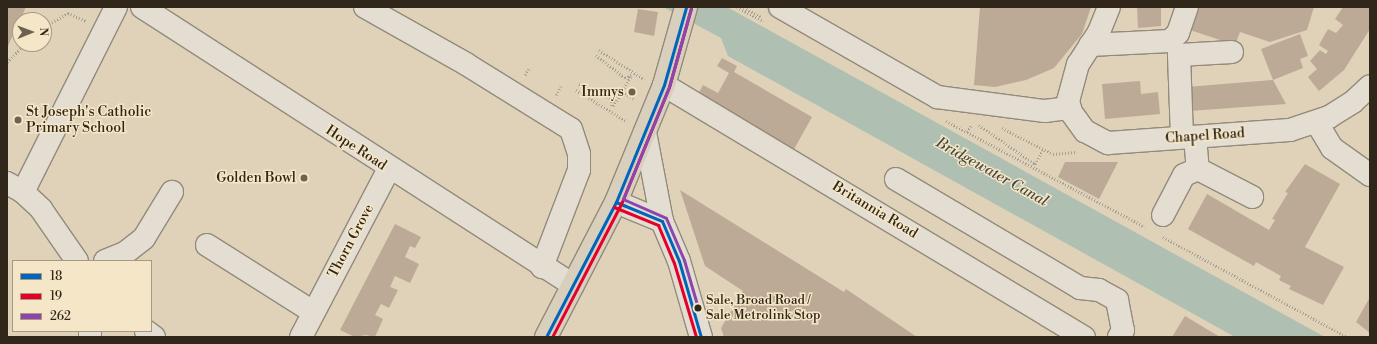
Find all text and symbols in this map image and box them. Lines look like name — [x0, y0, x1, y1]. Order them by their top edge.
north arrow — [12, 12, 52, 52]
text: N — [36, 27, 50, 36]
place label: Immys — [581, 84, 624, 100]
marker: Immys — [627, 87, 637, 97]
place label: St Joseph's Catholic Primary School — [26, 104, 151, 136]
marker: St Joseph's Catholic Primary School — [13, 115, 23, 125]
street label: Hope Road — [322, 122, 390, 174]
street label: Chapel Road — [1165, 125, 1245, 147]
water label: Bridgewater Canal — [933, 134, 1051, 210]
place label: Golden Bowl — [216, 170, 296, 186]
marker: Golden Bowl — [299, 173, 309, 183]
street label: Britannia Road — [829, 178, 921, 242]
street label: Thorn Grove — [325, 201, 377, 281]
legend — [12, 260, 152, 332]
text: 18 — [50, 269, 62, 284]
text: 19 — [50, 289, 62, 304]
place label: Sale, Broad Road / Sale Metrolink Stop — [706, 293, 821, 324]
marker: Sale, Broad Road / Sale Metrolink Stop — [693, 303, 703, 313]
text: 262 — [50, 309, 71, 324]

